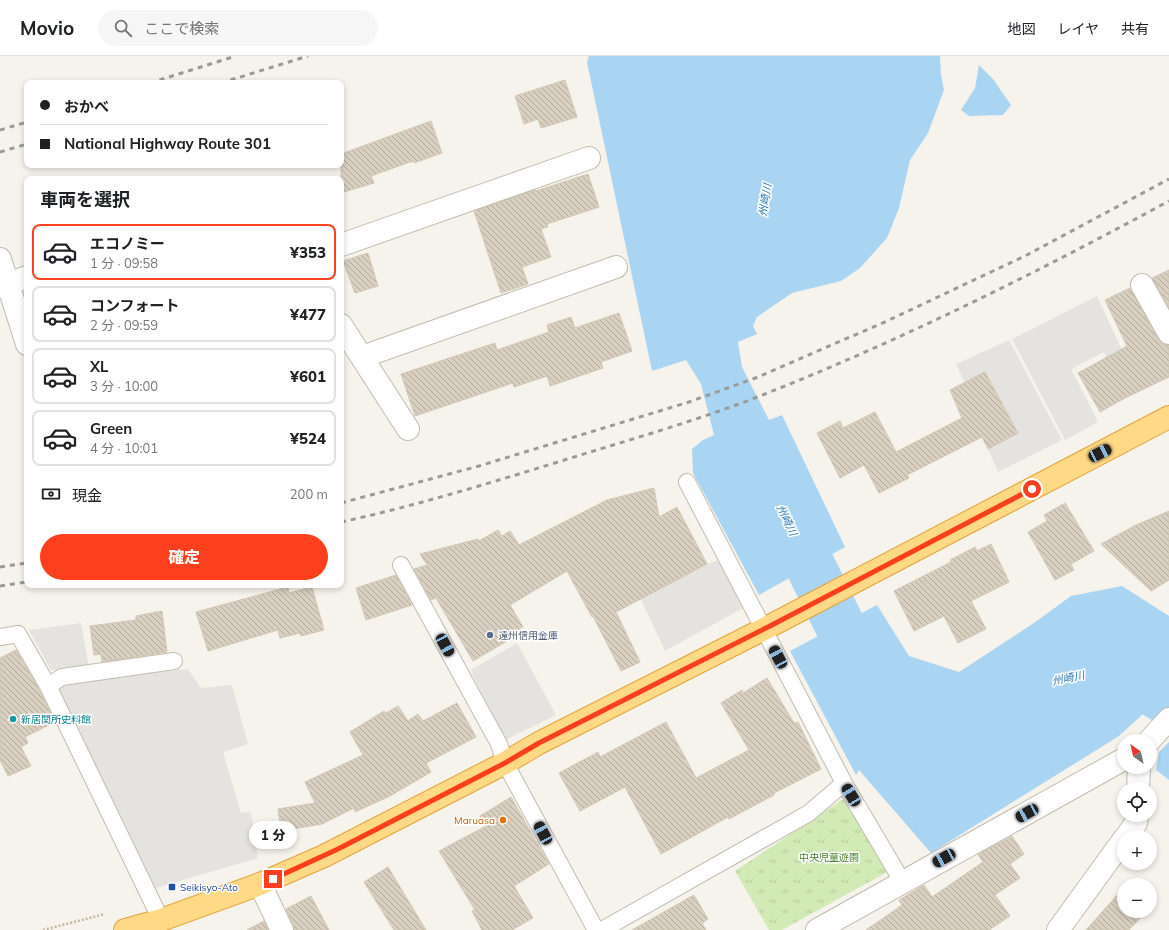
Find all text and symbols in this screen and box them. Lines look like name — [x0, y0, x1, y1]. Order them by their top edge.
search box — [98, 10, 378, 46]
text: Movio — [20, 16, 74, 40]
icon: search — [112, 17, 134, 39]
text: ここで検索 — [144, 19, 219, 38]
text: 地図 — [1007, 20, 1035, 38]
text: レイヤ — [1057, 20, 1099, 38]
text: 共有 — [1121, 20, 1149, 38]
text: おかべ — [64, 97, 109, 116]
text: National Highway Route 301 — [64, 134, 271, 153]
water label: 州崎川 — [756, 182, 775, 217]
text: 車両を選択 — [40, 188, 130, 211]
icon: car — [42, 234, 78, 270]
text: エコノミー — [90, 234, 165, 253]
text: ¥353 — [290, 243, 326, 262]
text: 1 分 · 09:58 — [90, 255, 158, 271]
icon: car — [42, 296, 78, 332]
text: コンフォート — [90, 296, 180, 315]
text: ¥477 — [290, 305, 326, 324]
text: 2 分 · 09:59 — [90, 317, 158, 333]
text: XL — [90, 357, 108, 376]
icon: car — [42, 358, 78, 394]
text: ¥601 — [290, 367, 326, 386]
text: 3 分 · 10:00 — [90, 378, 158, 394]
text: Green — [90, 419, 132, 438]
icon: car — [42, 420, 78, 456]
text: ¥524 — [290, 429, 326, 448]
text: 4 分 · 10:01 — [90, 440, 158, 456]
car — [1087, 442, 1113, 464]
route start — [1023, 480, 1041, 498]
icon: cash — [40, 483, 62, 505]
text: 現金 — [72, 486, 102, 505]
text: 200 m — [290, 486, 328, 502]
water label: 州崎川 — [773, 502, 801, 539]
button: 確定 — [40, 534, 328, 580]
place label: 遠州信用金庫 — [498, 629, 558, 642]
marker: 遠州信用金庫 — [485, 630, 495, 640]
car — [434, 632, 456, 658]
car — [767, 644, 789, 670]
water label: 州崎川 — [1050, 668, 1087, 688]
place label: 新居関所史料館 — [21, 713, 91, 726]
marker: 新居関所史料館 — [8, 714, 18, 724]
north arrow — [1117, 734, 1157, 774]
map controls — [1117, 734, 1157, 918]
car — [840, 782, 862, 808]
button: locate — [1117, 782, 1157, 822]
car — [1014, 802, 1040, 824]
place label: Maruasa — [454, 814, 495, 827]
marker: Maruasa — [498, 815, 508, 825]
car — [532, 820, 554, 846]
callout: 1 分 — [249, 821, 297, 849]
text: 1 分 — [261, 827, 285, 843]
button: + — [1117, 830, 1157, 870]
car — [931, 847, 957, 869]
park label: 中央児童遊園 — [799, 851, 859, 864]
route end — [264, 870, 282, 888]
button: − — [1117, 878, 1157, 918]
place label: Seikisyo-Ato — [180, 881, 238, 894]
marker: Seikisyo-Ato — [167, 882, 177, 892]

